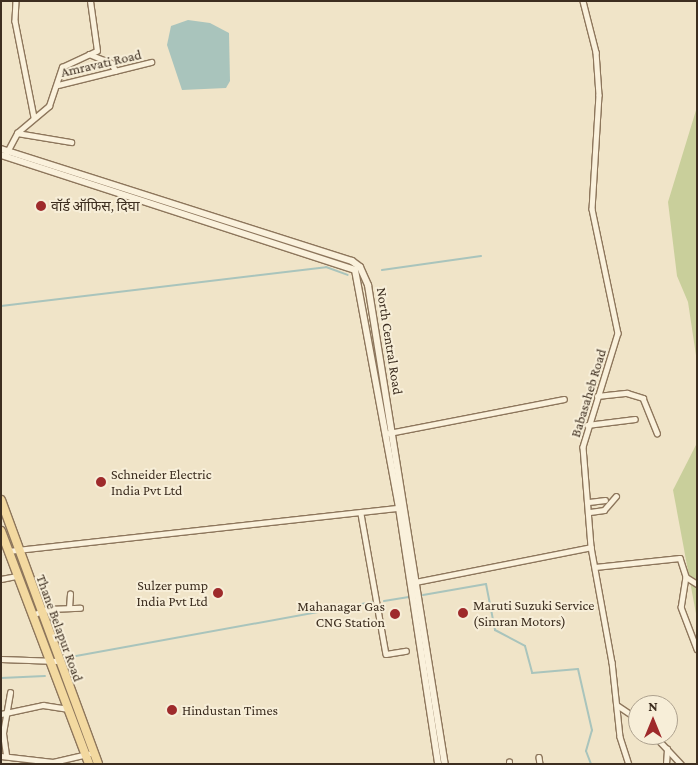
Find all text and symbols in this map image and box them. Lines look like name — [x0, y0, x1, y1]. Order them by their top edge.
street label: Amravati Road — [59, 46, 143, 80]
place label: वॉर्ड ऑफिस, दिघा — [51, 198, 140, 214]
marker: वॉर्ड ऑफिस, दिघा — [35, 200, 47, 212]
street label: North Central Road — [373, 286, 407, 396]
street label: Babasaheb Road — [567, 347, 609, 439]
place label: Schneider Electric India Pvt Ltd — [111, 466, 212, 498]
marker: Schneider Electric India Pvt Ltd — [95, 476, 107, 488]
street label: Thane Belapur Road — [33, 572, 87, 684]
place label: Sulzer pump India Pvt Ltd — [137, 577, 208, 610]
marker: Sulzer pump India Pvt Ltd — [212, 587, 224, 599]
place label: Maruti Suzuki Service (Simran Motors) — [473, 597, 594, 630]
place label: Mahanagar Gas CNG Station — [297, 598, 385, 630]
marker: Maruti Suzuki Service (Simran Motors) — [457, 607, 469, 619]
marker: Mahanagar Gas CNG Station — [389, 608, 401, 620]
north arrow — [628, 695, 678, 745]
text: N — [648, 698, 658, 714]
place label: Hindustan Times — [182, 702, 278, 718]
marker: Hindustan Times — [166, 704, 178, 716]

